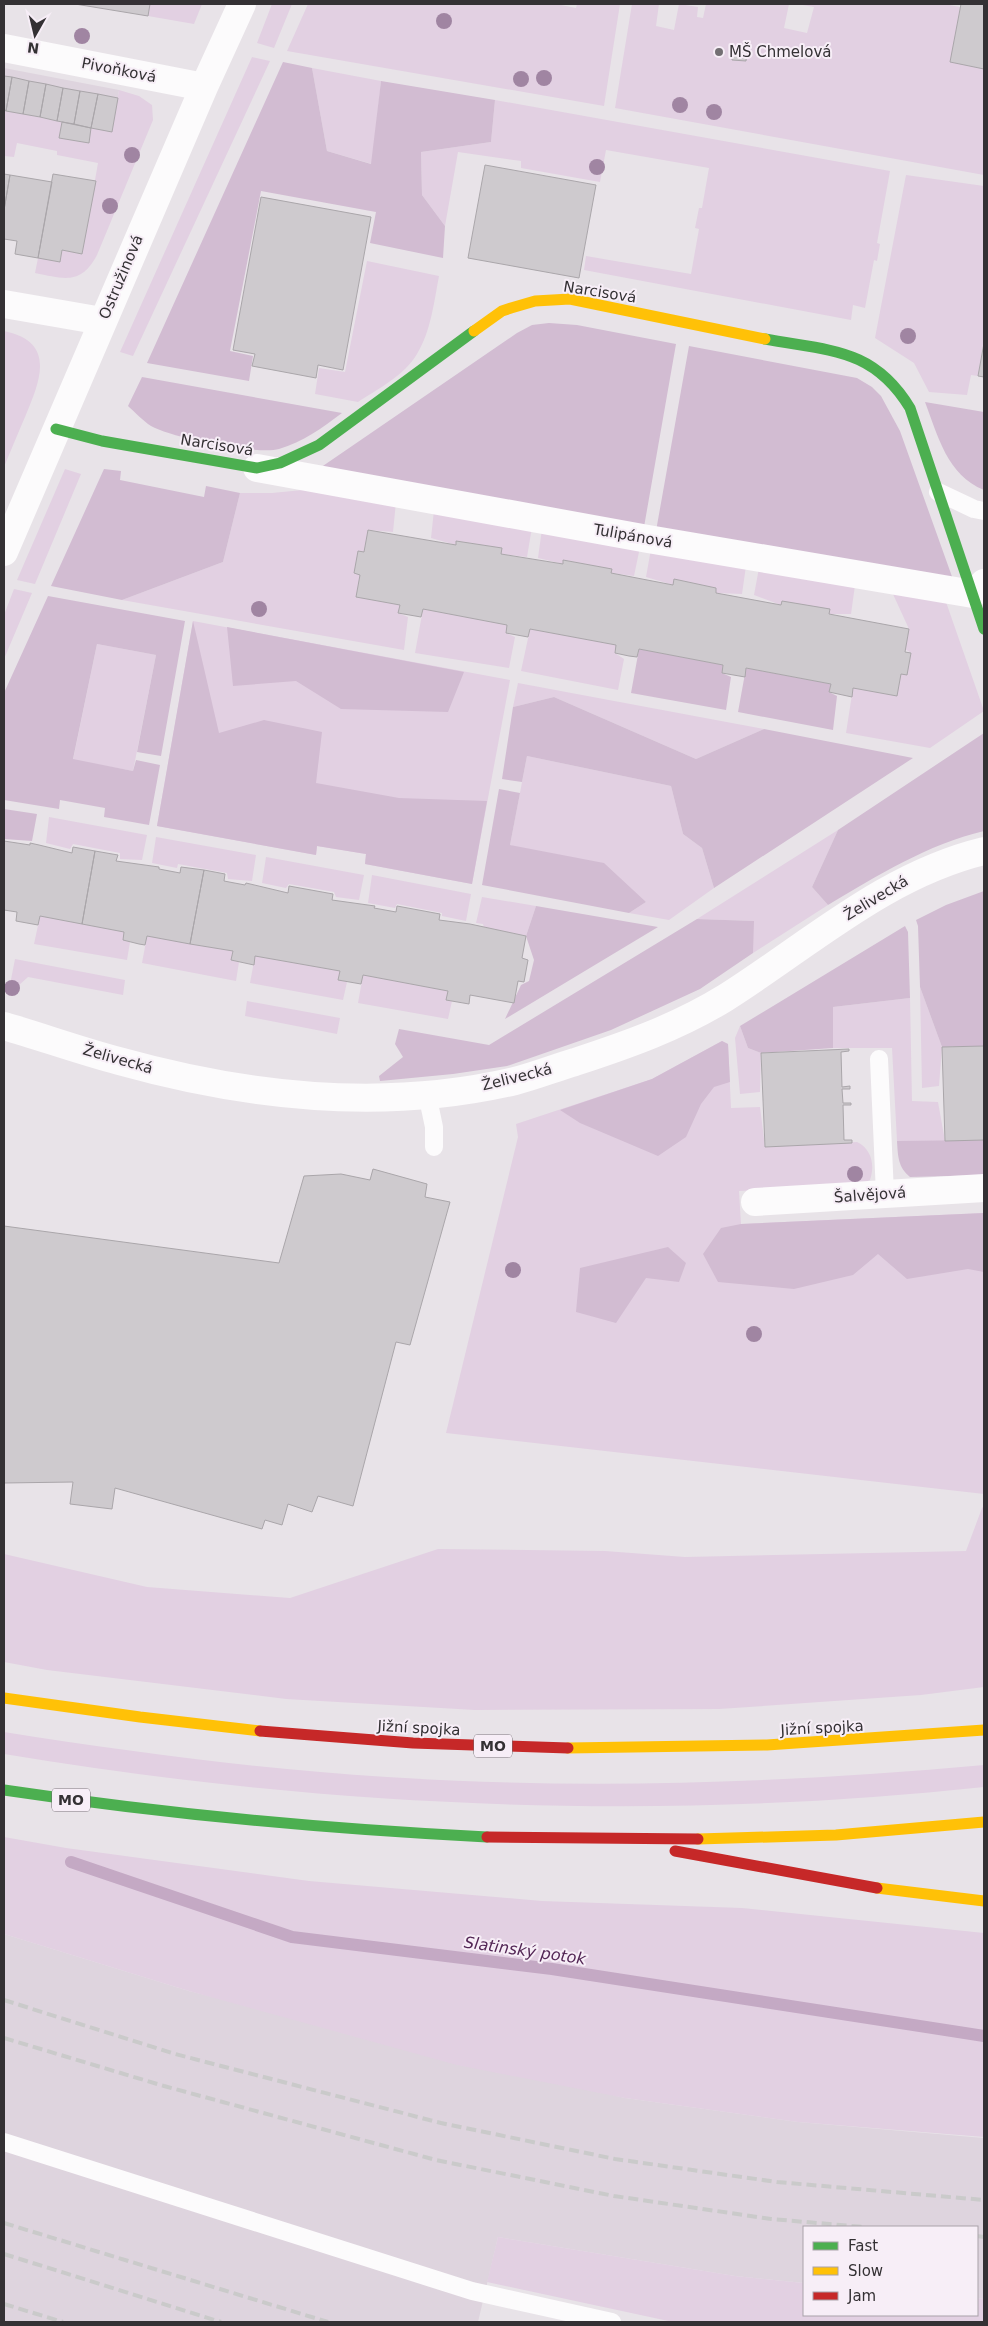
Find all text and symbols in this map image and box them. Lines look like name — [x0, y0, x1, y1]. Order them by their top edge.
north arrow — [10, 10, 60, 60]
text: N — [26, 39, 40, 57]
place label: MŠ Chmelová — [729, 42, 831, 61]
marker: MŠ Chmelová — [713, 46, 725, 58]
street label: Pivoňková — [80, 54, 158, 86]
street label: Ostružinová — [95, 232, 147, 322]
street label: Narcisová — [562, 277, 638, 307]
street label: Narcisová — [179, 430, 255, 460]
street label: Tulipánová — [591, 520, 674, 552]
street label: Želivecká — [840, 871, 911, 924]
street label: Želivecká — [81, 1039, 155, 1078]
street label: Želivecká — [480, 1059, 554, 1094]
street label: Šalvějová — [833, 1182, 907, 1207]
street label: Jižní spojka — [376, 1717, 461, 1739]
street label: Jižní spojka — [779, 1717, 864, 1739]
road number: MO — [474, 1734, 512, 1758]
road number: MO — [52, 1788, 90, 1812]
water label: Slatinský potok — [463, 1933, 588, 1969]
legend — [803, 2226, 978, 2316]
text: Fast — [848, 2237, 878, 2255]
text: Slow — [848, 2262, 883, 2280]
text: Jam — [847, 2287, 876, 2305]

